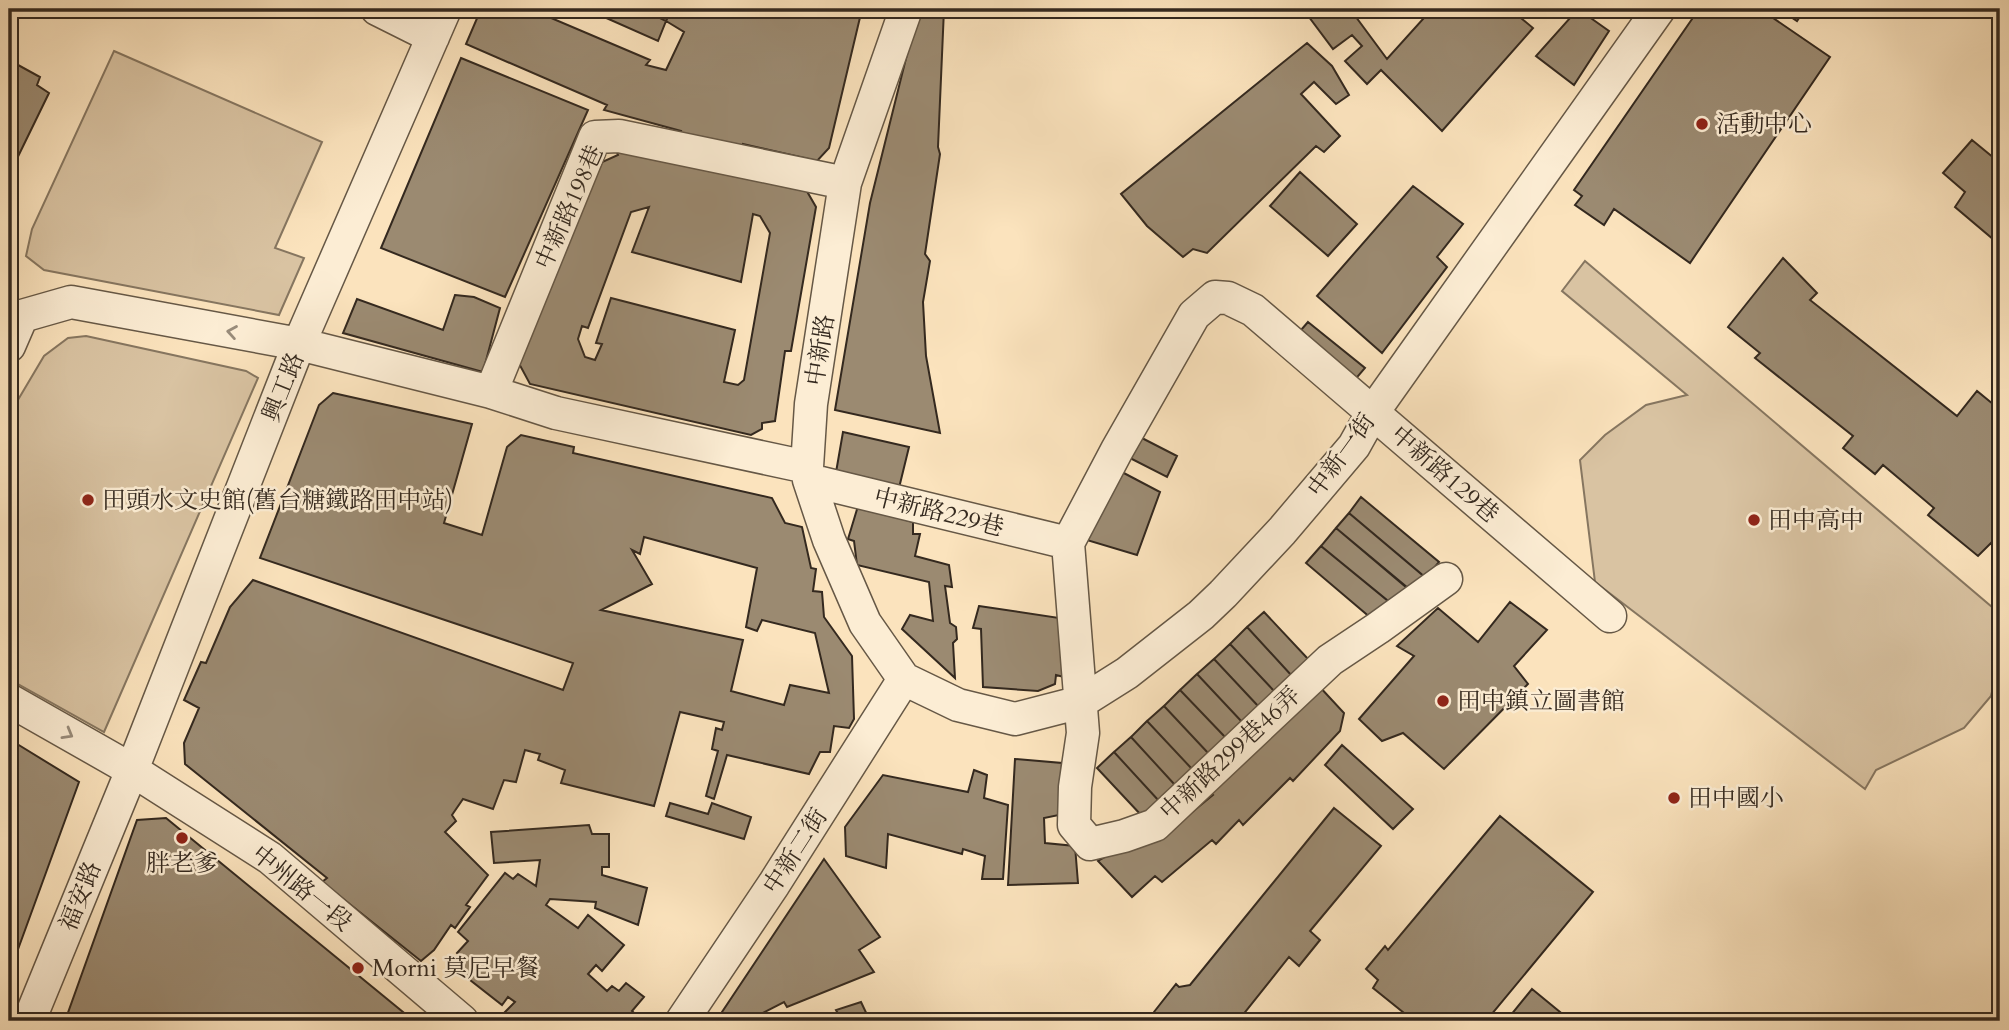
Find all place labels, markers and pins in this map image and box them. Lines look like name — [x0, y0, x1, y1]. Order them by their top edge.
place label: 活動中心 — [1716, 108, 1812, 141]
marker: 活動中心 — [1694, 116, 1710, 132]
place label: 田頭水文史館(舊台糖鐵路田中站) — [102, 484, 453, 517]
marker: 田頭水文史館(舊台糖鐵路田中站) — [80, 492, 96, 508]
place label: 田中高中 — [1768, 504, 1864, 537]
marker: 田中高中 — [1746, 512, 1762, 528]
place label: 田中鎮立圖書館 — [1457, 685, 1625, 718]
marker: 田中鎮立圖書館 — [1435, 693, 1451, 709]
place label: 田中國小 — [1688, 782, 1784, 815]
marker: 田中國小 — [1666, 790, 1682, 806]
marker: 胖老爹 — [174, 830, 190, 846]
place label: 胖老爹 — [146, 847, 218, 880]
place label: Morni 莫尼早餐 — [372, 952, 539, 985]
marker: Morni 莫尼早餐 — [350, 960, 366, 976]

